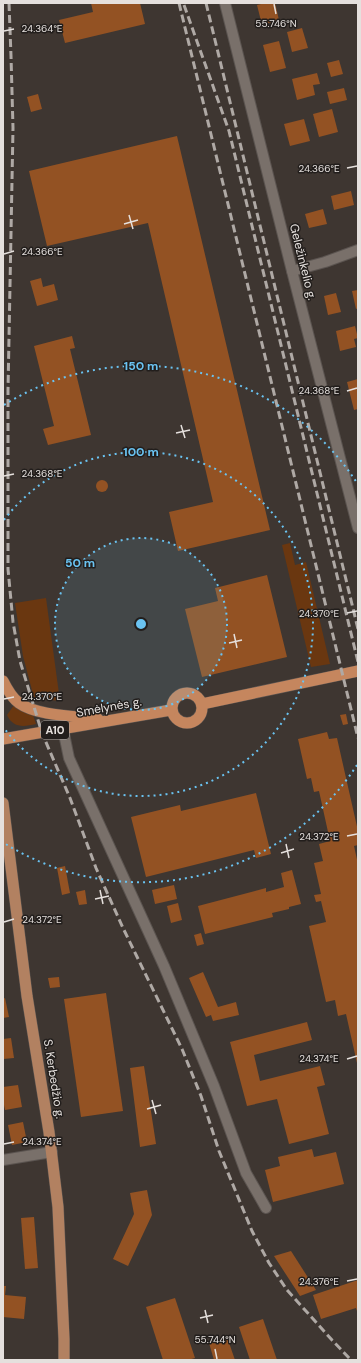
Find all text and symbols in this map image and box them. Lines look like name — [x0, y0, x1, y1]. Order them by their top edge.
text: 55.746°N — [255, 17, 297, 30]
text: 24.364°E — [22, 22, 63, 35]
text: 24.366°E — [298, 162, 340, 175]
street label: Geležinkelio g. — [286, 222, 320, 302]
text: 24.366°E — [21, 245, 63, 258]
text: 150 m — [124, 358, 158, 374]
text: 24.368°E — [299, 384, 340, 397]
text: 100 m — [123, 444, 159, 460]
text: 24.368°E — [22, 467, 63, 480]
text: 50 m — [65, 555, 95, 571]
text: 24.370°E — [299, 607, 340, 620]
centre of rings — [134, 617, 148, 631]
text: 24.370°E — [22, 690, 63, 703]
street label: Smėlynės g. — [75, 693, 143, 721]
road number: A10 — [41, 721, 69, 739]
text: 24.372°E — [299, 830, 339, 843]
text: 24.372°E — [22, 913, 62, 926]
street label: S. Kerbedžio g. — [40, 1038, 68, 1120]
text: 24.374°E — [299, 1052, 339, 1065]
text: 24.374°E — [22, 1135, 62, 1148]
text: 24.376°E — [299, 1275, 339, 1288]
text: 55.744°N — [194, 1333, 236, 1346]

